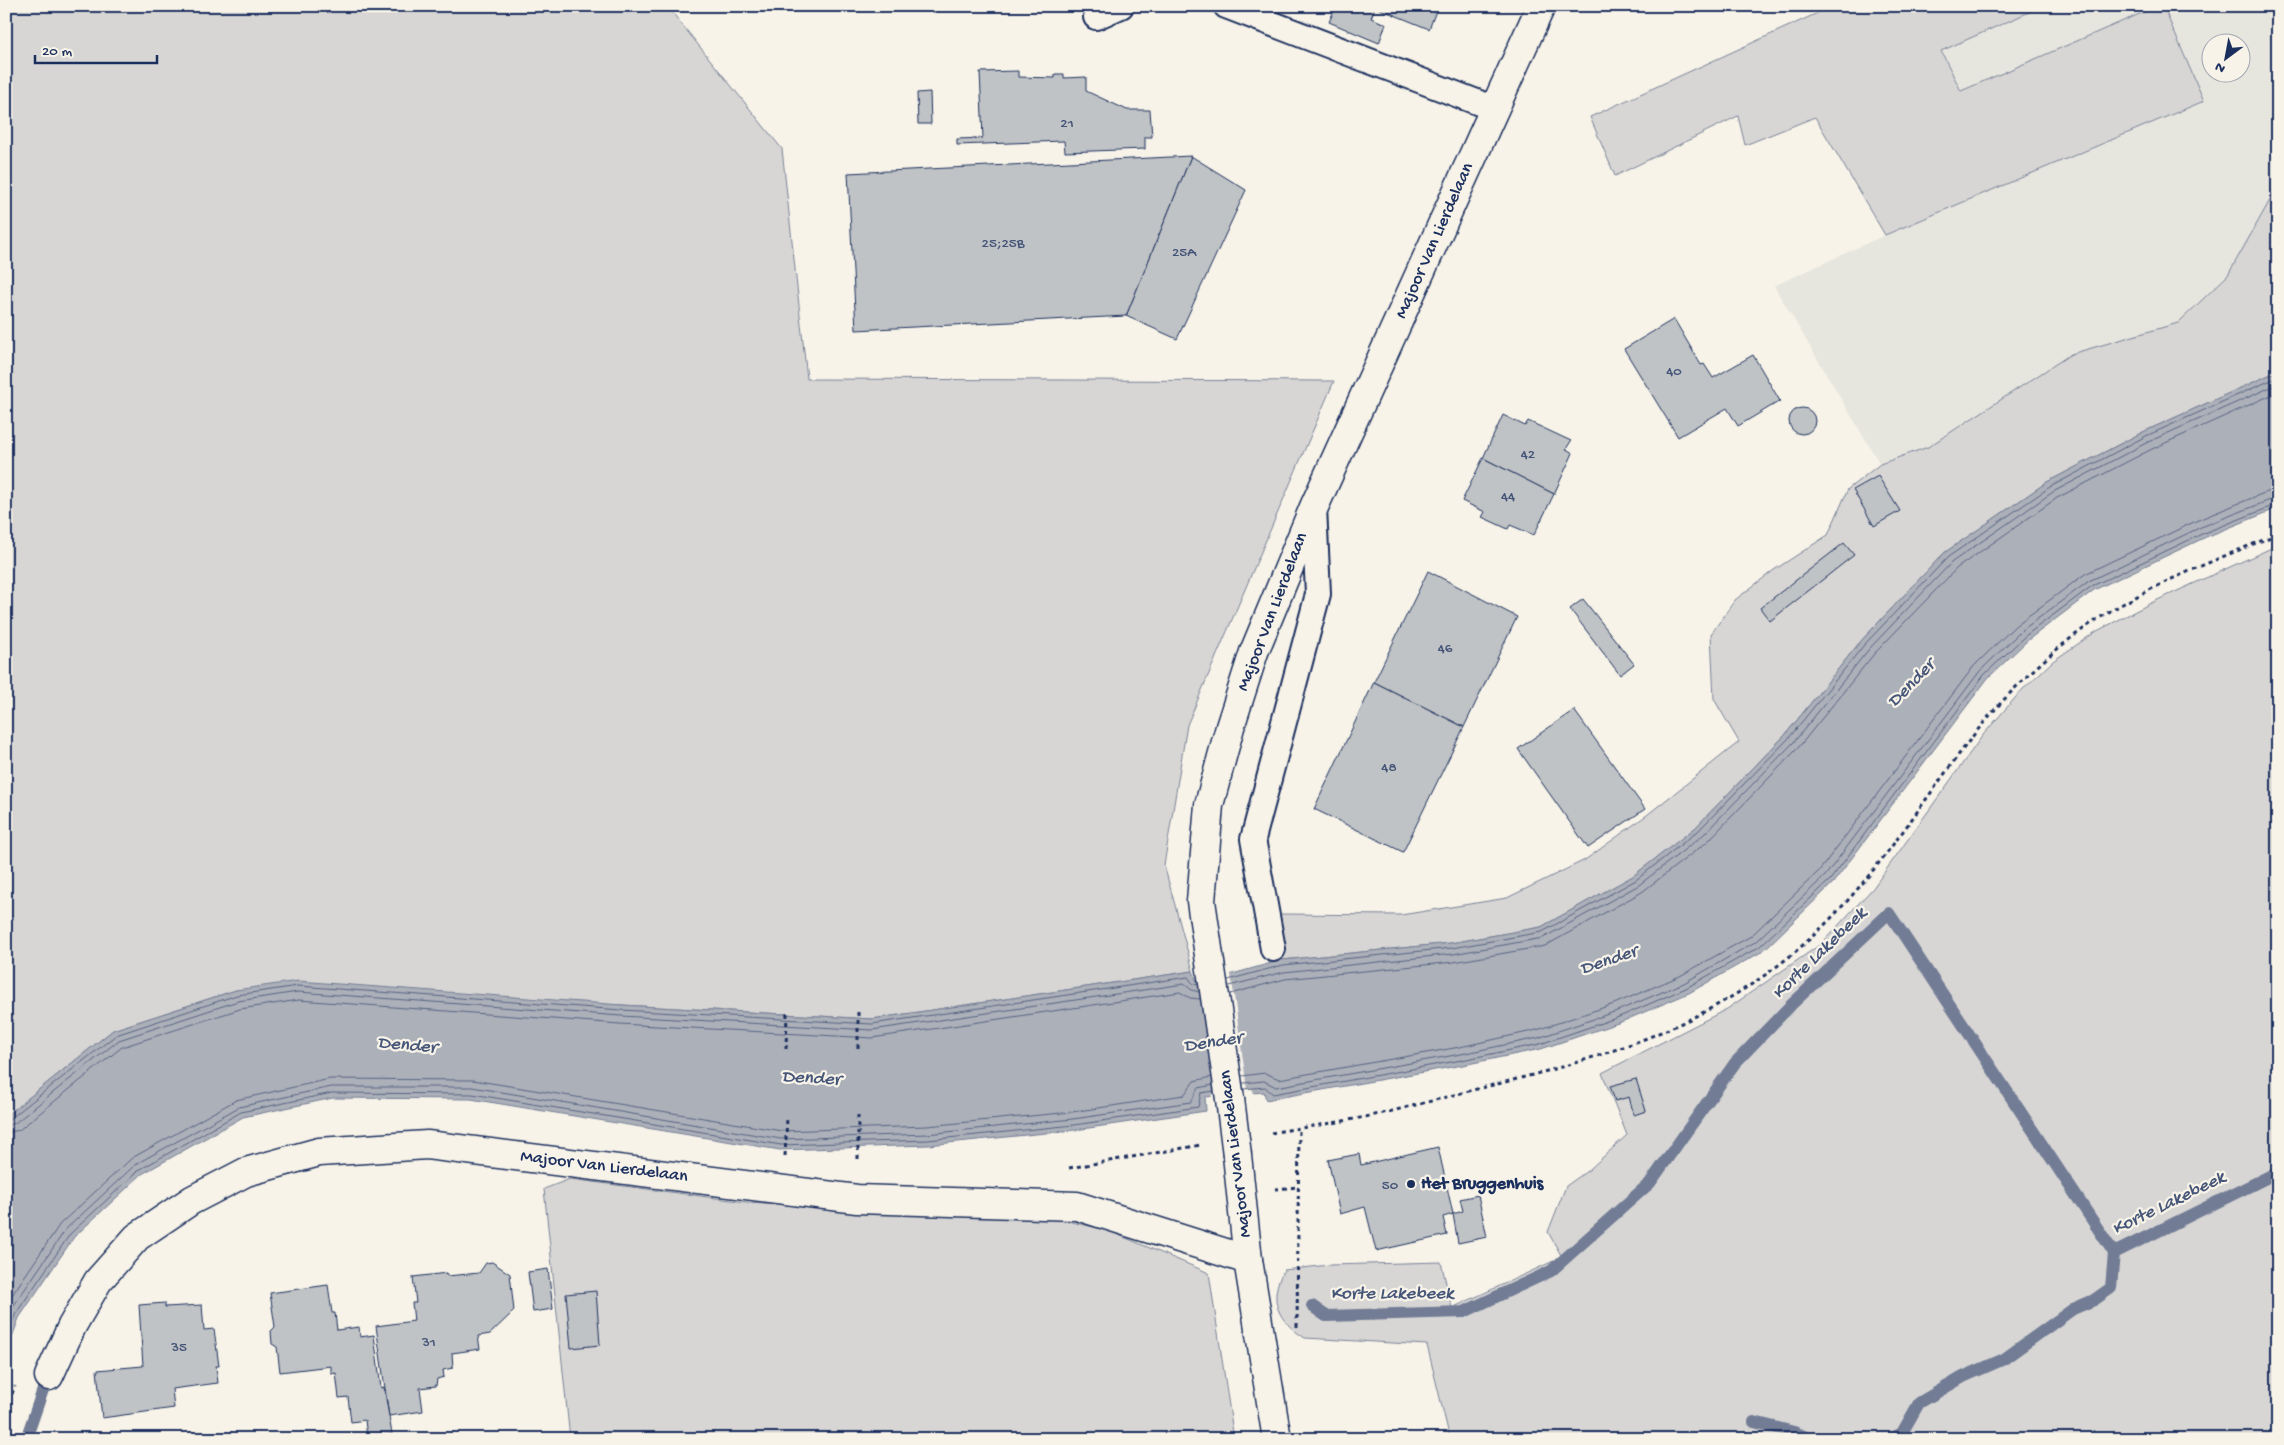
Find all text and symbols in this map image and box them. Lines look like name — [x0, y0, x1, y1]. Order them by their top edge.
scale bar — [35, 32, 158, 64]
north arrow — [2202, 32, 2252, 82]
text: 20 m — [42, 43, 72, 61]
text: N — [2212, 57, 2229, 77]
house number: 21 — [1060, 115, 1074, 133]
street label: Majoor Van Lierdelaan — [1391, 159, 1479, 322]
house number: 25;25B — [982, 235, 1025, 253]
house number: 25A — [1172, 244, 1197, 262]
house number: 40 — [1666, 363, 1682, 381]
house number: 42 — [1521, 446, 1535, 464]
house number: 44 — [1501, 488, 1515, 506]
street label: Majoor Van Lierdelaan — [1233, 529, 1313, 694]
house number: 46 — [1438, 640, 1453, 658]
water label: Dender — [1883, 652, 1944, 713]
house number: 48 — [1381, 759, 1397, 777]
water label: Korte Lakebeek — [1768, 902, 1873, 1005]
water label: Dender — [1577, 939, 1645, 981]
water label: Dender — [1182, 1026, 1248, 1059]
water label: Dender — [377, 1032, 442, 1060]
water label: Dender — [781, 1066, 845, 1092]
street label: Majoor Van Lierdelaan — [1215, 1069, 1257, 1239]
street label: Majoor Van Lierdelaan — [519, 1146, 689, 1188]
water label: Korte Lakebeek — [2109, 1166, 2231, 1241]
place label: Het Bruggenhuis — [1421, 1174, 1545, 1195]
house number: 50 — [1382, 1177, 1399, 1195]
marker: Het Bruggenhuis — [1405, 1178, 1417, 1190]
water label: Korte Lakebeek — [1330, 1283, 1455, 1306]
house number: 31 — [421, 1334, 436, 1352]
house number: 35 — [170, 1339, 187, 1357]

